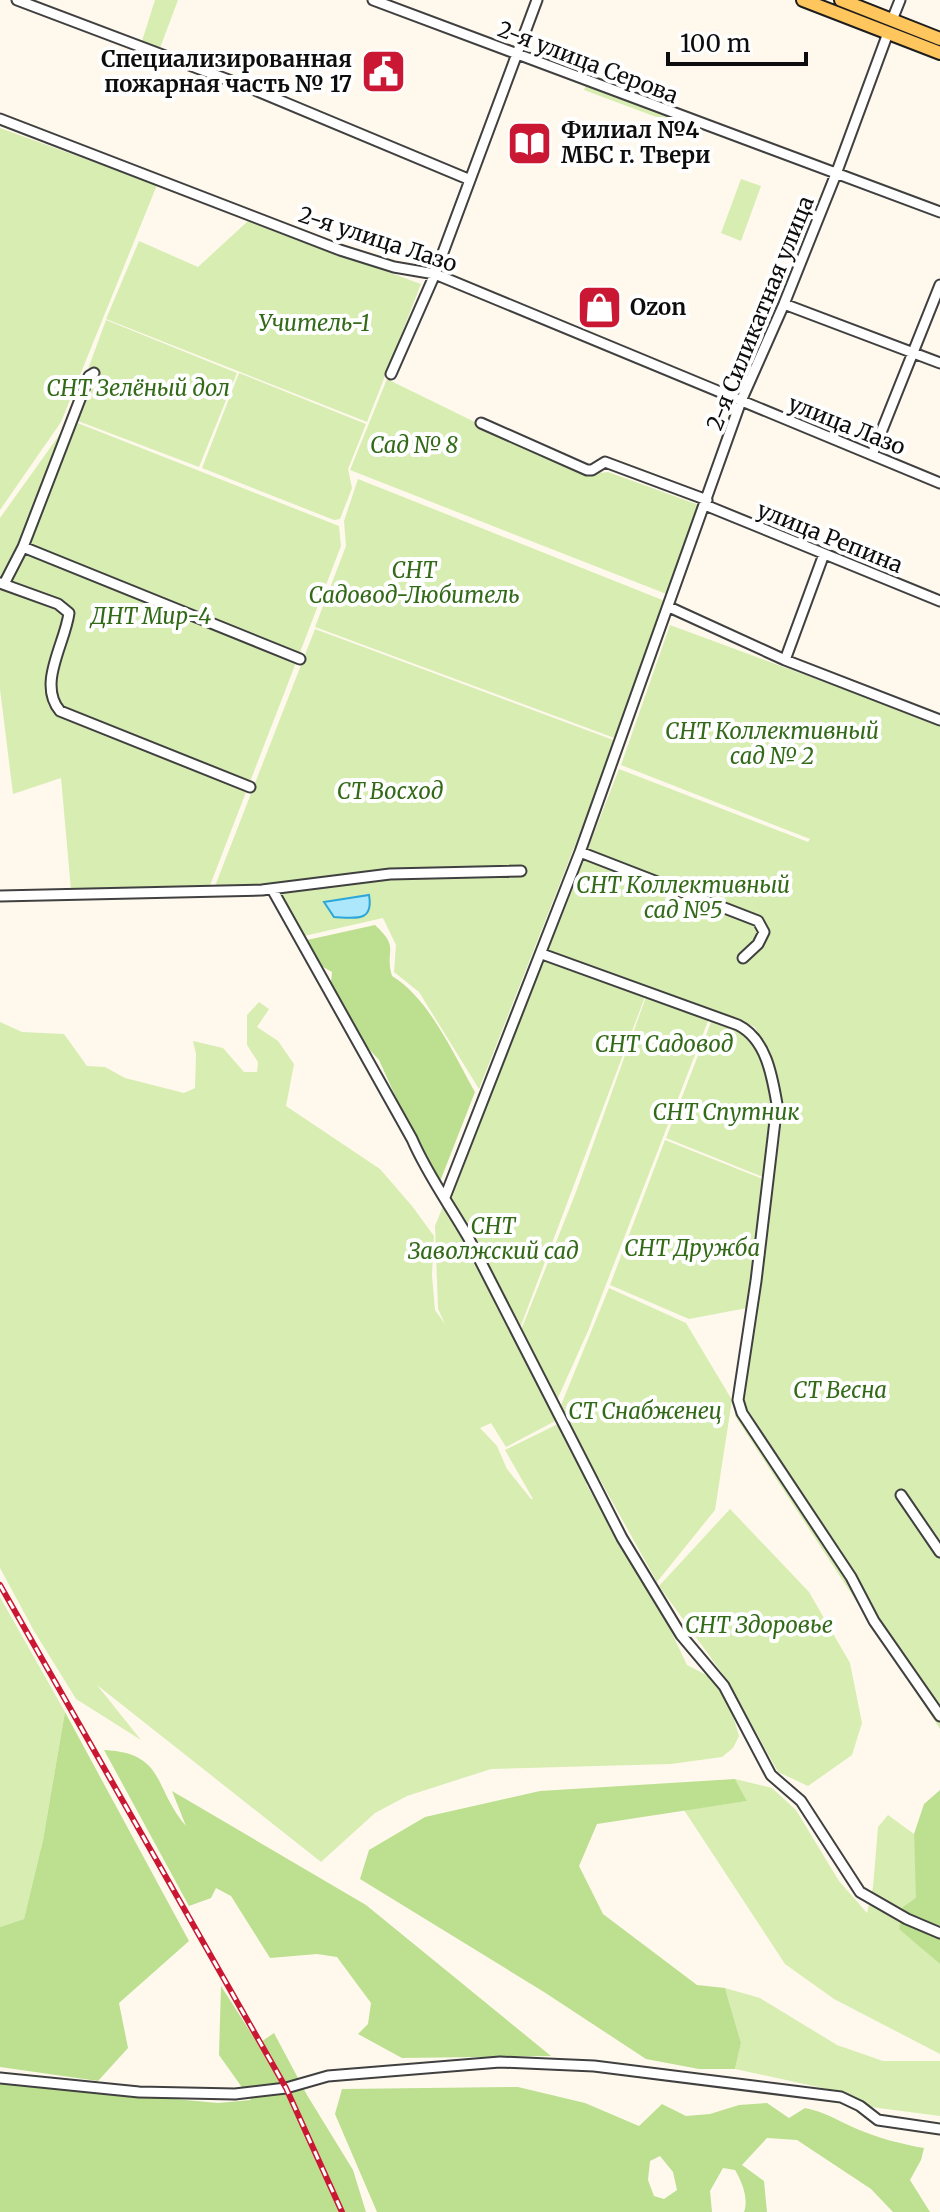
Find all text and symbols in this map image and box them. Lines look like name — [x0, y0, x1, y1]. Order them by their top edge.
street label: 2-я улица Серова — [494, 15, 682, 109]
scale bar — [668, 16, 806, 66]
text: 100 m — [680, 28, 751, 59]
place label: Специализированная пожарная часть № 17 — [101, 45, 352, 98]
public building icon: Специализированная пожарная часть № 17 — [359, 48, 407, 96]
place label: Филиал №4 МБС г. Твери — [561, 116, 710, 169]
library icon: Филиал №4 МБС г. Твери — [506, 119, 554, 167]
street label: 2-я Силикатная улица — [700, 192, 820, 434]
street label: 2-я улица Лазо — [295, 200, 461, 278]
shop icon: Ozon — [575, 283, 623, 331]
place label: Ozon — [630, 293, 686, 321]
park label: Учитель-1 — [258, 309, 370, 337]
park label: СНТ Зелёный дол — [46, 374, 230, 402]
street label: улица Лазо — [784, 389, 910, 461]
park label: Сад № 8 — [370, 431, 458, 459]
street label: улица Репина — [753, 495, 907, 579]
park label: СНТ Садовод-Любитель — [308, 556, 520, 609]
park label: ДНТ Мир-4 — [89, 602, 211, 630]
park label: СНТ Коллективный сад № 2 — [665, 717, 879, 770]
park label: СТ Восход — [337, 777, 444, 805]
park label: СНТ Коллективный сад №5 — [576, 871, 790, 924]
park label: СНТ Садовод — [595, 1030, 734, 1058]
park label: СНТ Спутник — [652, 1098, 800, 1126]
park label: СНТ Заволжский сад — [407, 1212, 579, 1265]
park label: СНТ Дружба — [624, 1234, 760, 1262]
park label: СТ Весна — [793, 1376, 887, 1404]
park label: СТ Снабженец — [568, 1397, 722, 1425]
park label: СНТ Здоровье — [685, 1611, 833, 1639]

